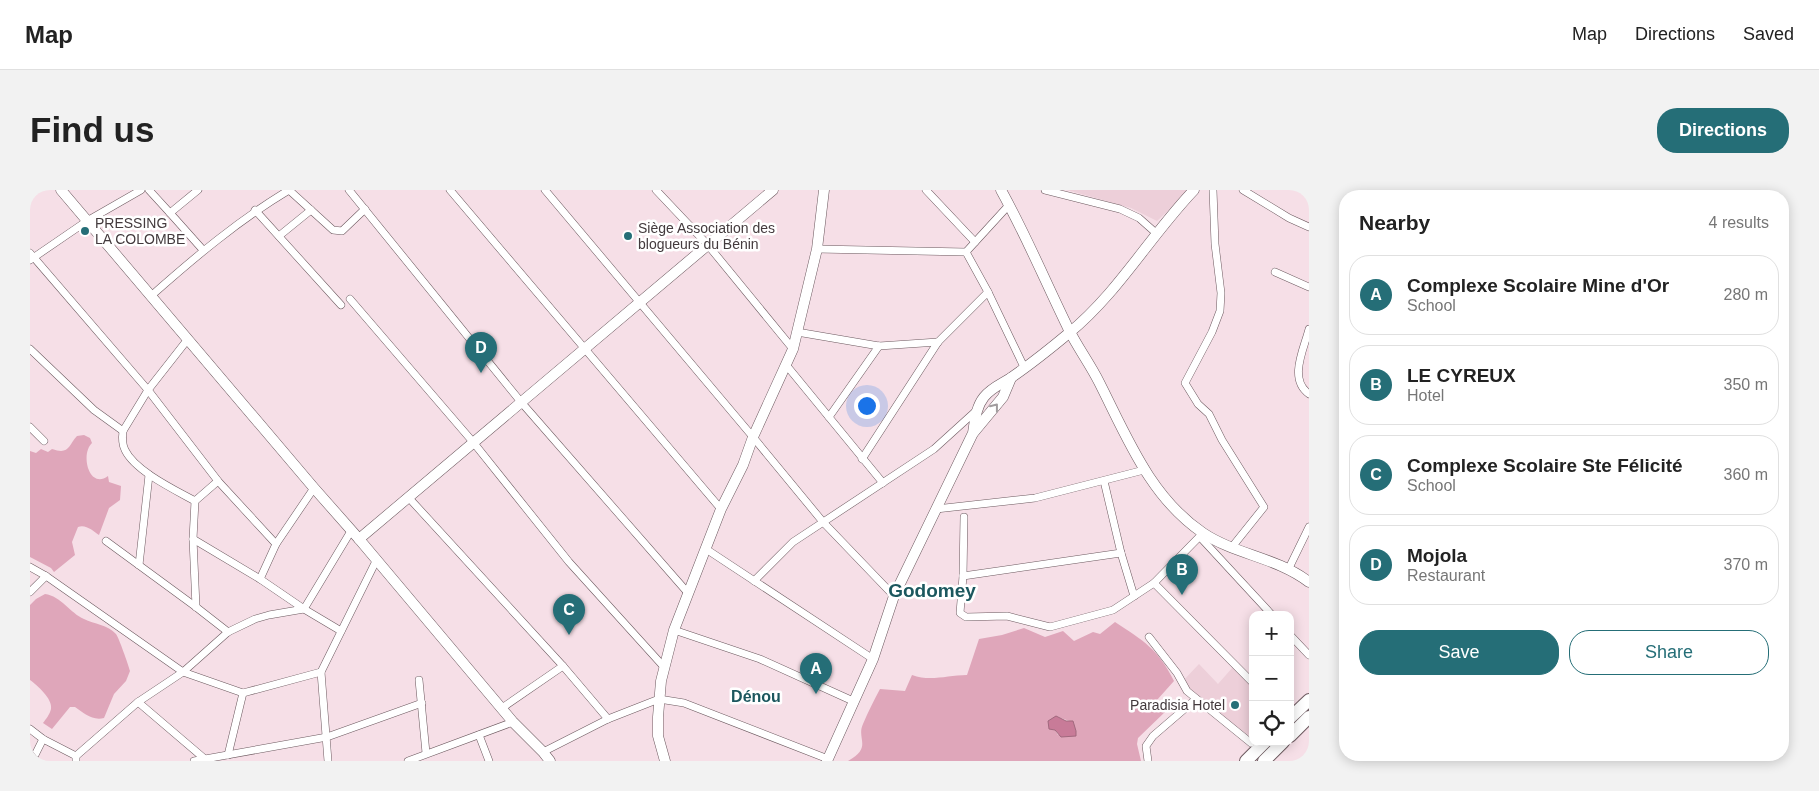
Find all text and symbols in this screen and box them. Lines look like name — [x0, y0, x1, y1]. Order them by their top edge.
text: Map — [25, 21, 73, 48]
text: Map — [1572, 24, 1607, 44]
text: Directions — [1635, 24, 1715, 44]
text: Saved — [1743, 24, 1794, 44]
button: Directions — [1657, 108, 1789, 153]
text: Find us — [30, 110, 154, 149]
text: Nearby — [1359, 211, 1430, 234]
text: 4 results — [1709, 214, 1769, 231]
place label: PRESSING LA COLOMBE — [95, 215, 185, 247]
place label: Siège Association des blogueurs du Bénin — [638, 220, 775, 252]
marker: PRESSING LA COLOMBE — [79, 225, 91, 237]
marker: Siège Association des blogueurs du Bénin — [622, 230, 634, 242]
text: Complexe Scolaire Mine d'Or — [1407, 275, 1669, 296]
text: A — [1370, 286, 1382, 303]
text: 280 m — [1724, 286, 1768, 303]
text: School — [1407, 297, 1456, 314]
pin: D — [465, 332, 497, 373]
text: LE CYREUX — [1407, 365, 1516, 386]
text: B — [1370, 376, 1382, 393]
text: 350 m — [1724, 376, 1768, 393]
text: Hotel — [1407, 387, 1444, 404]
your location — [854, 393, 880, 419]
one-way arrow — [990, 404, 999, 413]
text: Complexe Scolaire Ste Félicité — [1407, 455, 1683, 476]
text: C — [1370, 466, 1382, 483]
text: 360 m — [1724, 466, 1768, 483]
text: School — [1407, 477, 1456, 494]
text: Mojola — [1407, 545, 1467, 566]
pin: B — [1166, 554, 1198, 595]
text: D — [1370, 556, 1382, 573]
text: 370 m — [1724, 556, 1768, 573]
text: Restaurant — [1407, 567, 1485, 584]
district label: Godomey — [888, 580, 976, 601]
pin: C — [553, 594, 585, 635]
map controls — [1249, 611, 1294, 746]
button: + — [1249, 611, 1294, 656]
button: Save — [1359, 630, 1559, 675]
button: Share — [1569, 630, 1769, 675]
pin: A — [800, 653, 832, 694]
button: − — [1249, 656, 1294, 701]
district label: Dénou — [731, 688, 781, 705]
place label: Paradisia Hotel — [1130, 697, 1225, 713]
marker: Paradisia Hotel — [1229, 699, 1241, 711]
button: locate — [1249, 701, 1294, 746]

